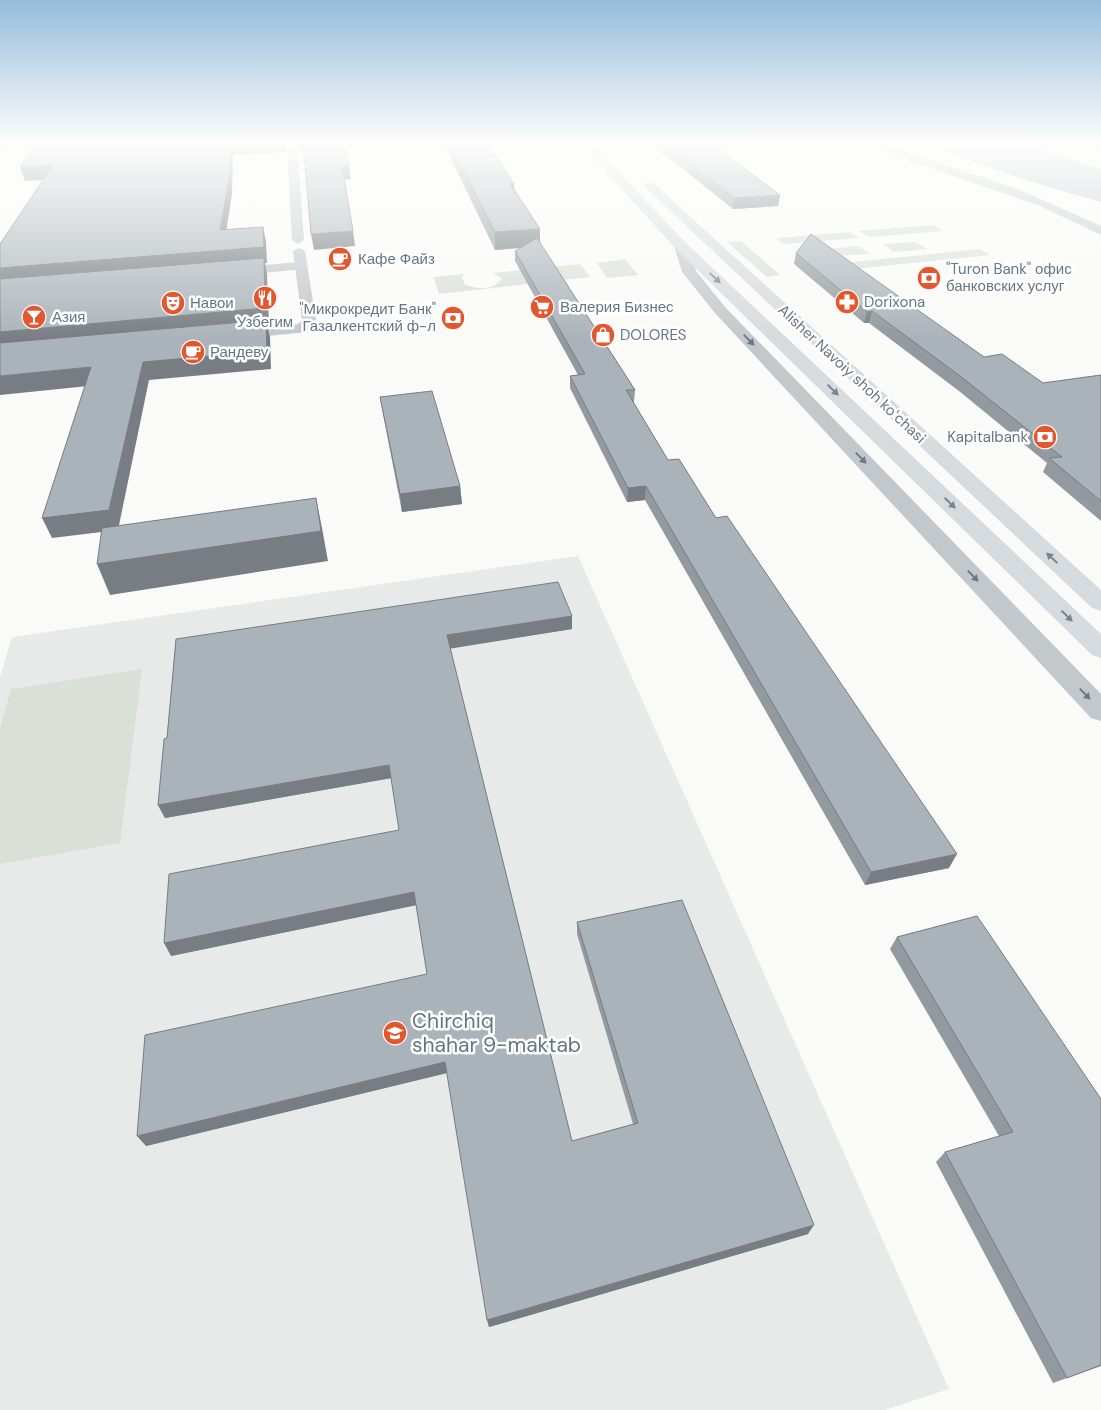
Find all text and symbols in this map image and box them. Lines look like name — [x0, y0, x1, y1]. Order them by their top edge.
cafe icon: Кафе Файз — [327, 246, 353, 272]
place label: Кафе Файз — [358, 249, 435, 269]
place label: "Turon Bank" офис банковских услуг — [946, 259, 1072, 296]
bank icon: "Turon Bank" офис банковских услуг — [916, 265, 942, 291]
one-way arrow — [709, 272, 721, 284]
restaurant icon: Узбегим — [252, 285, 278, 311]
pharmacy icon: Dorixona — [834, 289, 860, 315]
theatre icon: Навои — [160, 290, 186, 316]
place label: Dorixona — [864, 292, 925, 312]
place label: Навои — [190, 293, 234, 313]
supermarket icon: Валерия Бизнес — [529, 294, 555, 320]
place label: Валерия Бизнес — [560, 297, 674, 317]
place label: "Микрокредит Банк" Газалкентский ф-л — [299, 299, 436, 336]
street label: Alisher Navoiy shoh koʻchasi — [774, 300, 930, 448]
bar icon: Азия — [21, 304, 47, 330]
bank icon: "Микрокредит Банк" Газалкентский ф-л — [440, 305, 466, 331]
place label: Азия — [52, 307, 85, 327]
place label: Узбегим — [237, 312, 293, 332]
shop icon: DOLORES — [590, 322, 616, 348]
place label: DOLORES — [620, 325, 687, 345]
one-way arrow — [743, 334, 755, 346]
cafe icon: Рандеву — [180, 339, 206, 365]
place label: Рандеву — [210, 342, 269, 362]
one-way arrow — [827, 384, 839, 396]
bank icon: Kapitalbank — [1032, 424, 1058, 450]
place label: Kapitalbank — [947, 427, 1028, 447]
one-way arrow — [855, 452, 867, 464]
one-way arrow — [944, 496, 956, 508]
one-way arrow — [1047, 552, 1059, 564]
one-way arrow — [967, 570, 979, 582]
one-way arrow — [1060, 610, 1072, 622]
one-way arrow — [1079, 687, 1091, 699]
place label: Chirchiq shahar 9-maktab — [412, 1007, 581, 1059]
school or university icon: Chirchiq shahar 9-maktab — [382, 1020, 408, 1046]

